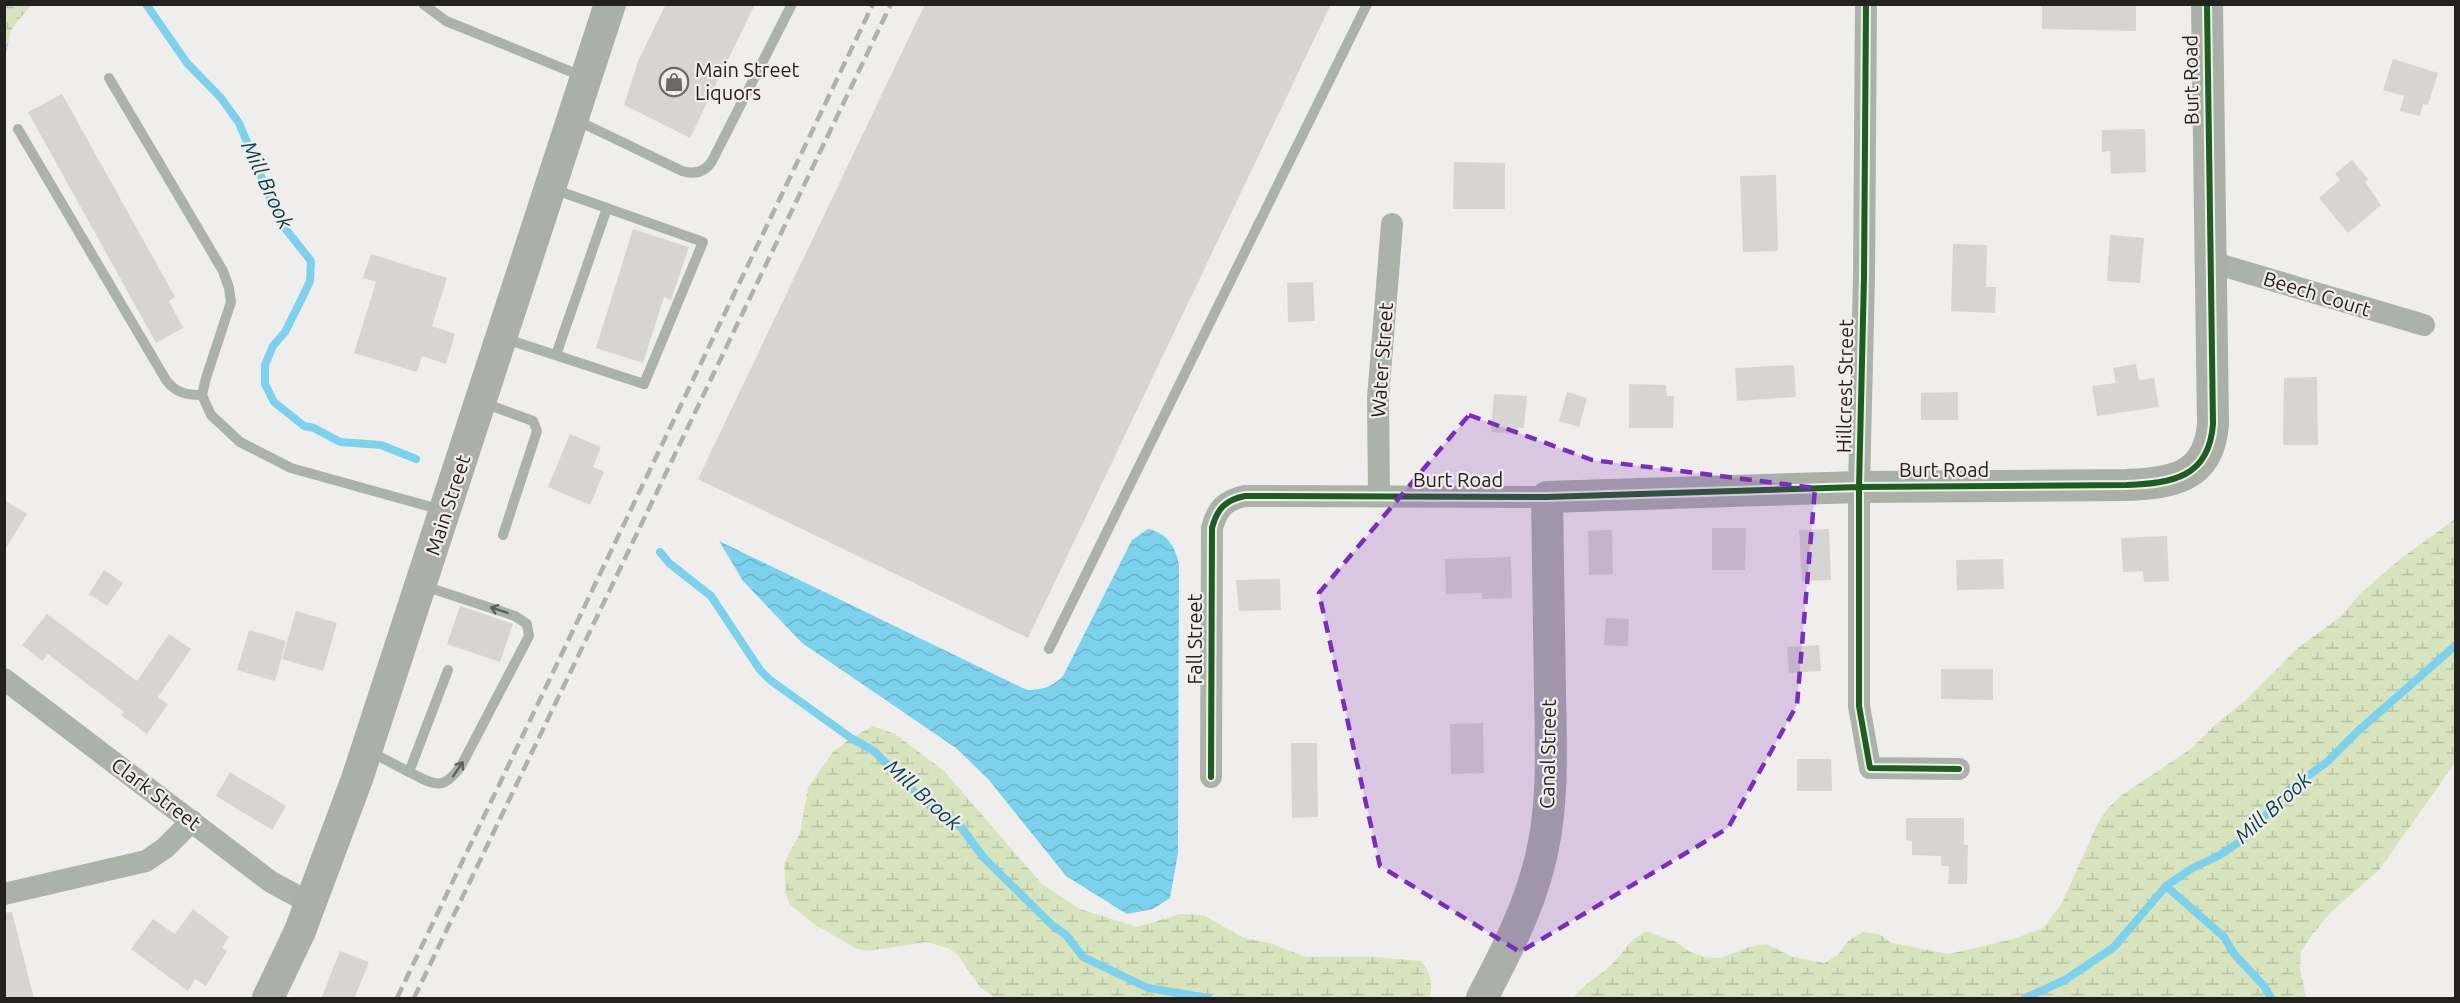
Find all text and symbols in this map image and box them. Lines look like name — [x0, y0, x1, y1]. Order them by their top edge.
street label: Burt Road — [2178, 35, 2203, 125]
place label: Main Street Liquors — [695, 58, 799, 104]
shop icon: Main Street Liquors — [658, 66, 690, 98]
water label: Mill Brook — [237, 137, 299, 233]
street label: Beech Court — [2261, 266, 2374, 321]
street label: Water Street — [1366, 302, 1397, 418]
street label: Hillcrest Street — [1832, 319, 1857, 453]
street label: Main Street — [420, 452, 475, 558]
street label: Burt Road — [1899, 458, 1989, 481]
street label: Burt Road — [1413, 468, 1503, 491]
street label: Fall Street — [1183, 593, 1206, 684]
one-way arrow — [490, 604, 509, 615]
street label: Canal Street — [1535, 699, 1560, 809]
street label: Clark Street — [107, 753, 206, 835]
water label: Mill Brook — [881, 754, 967, 835]
one-way arrow — [452, 762, 464, 778]
water label: Mill Brook — [2229, 767, 2316, 848]

